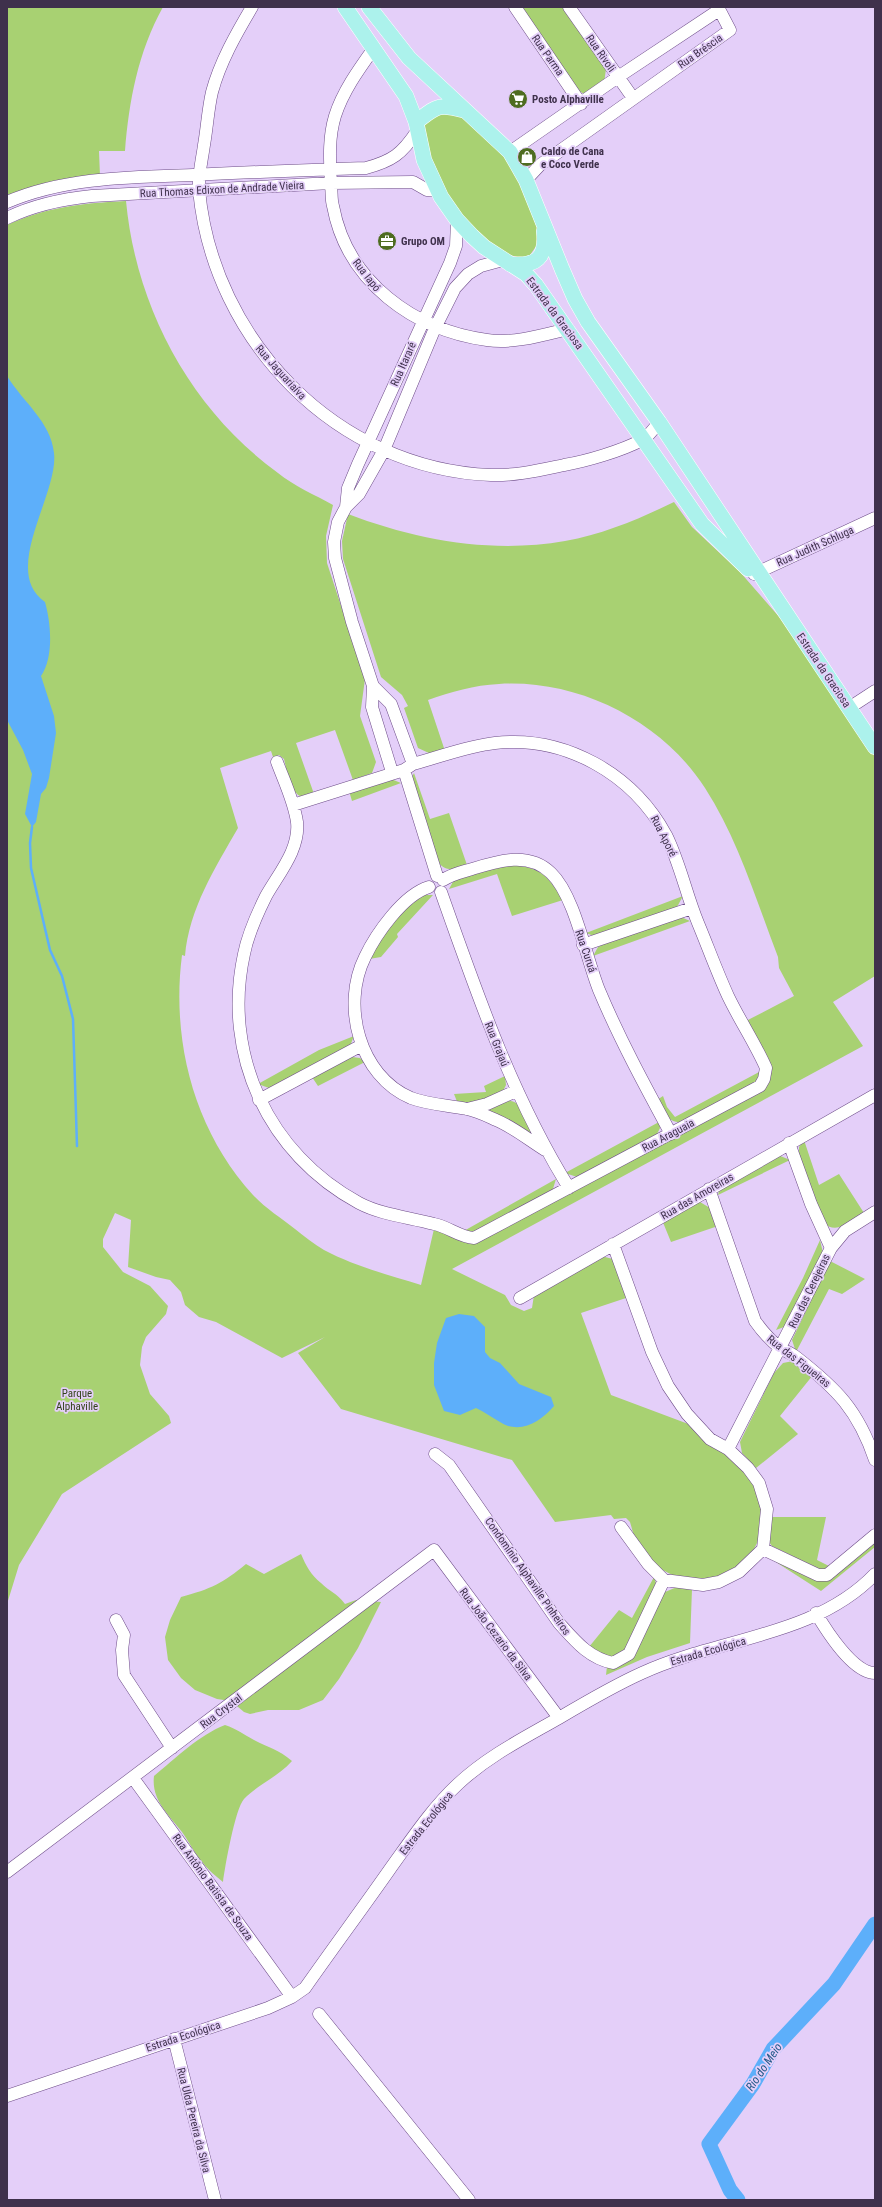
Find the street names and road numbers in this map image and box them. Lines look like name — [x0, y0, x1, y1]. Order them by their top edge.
street label: Rua Bréscia — [676, 31, 725, 71]
street label: Rua Parma — [529, 32, 566, 78]
street label: Rua Rivoli — [583, 32, 618, 74]
street label: Rua Thomas Edixon de Andrade Vieira — [140, 179, 304, 200]
street label: Rua Iapó — [350, 256, 384, 295]
street label: Estrada da Graciosa — [523, 275, 586, 352]
street label: Rua Itararé — [388, 340, 419, 388]
street label: Rua Jaguariaíva — [253, 342, 309, 402]
street label: Rua Judith Schluga — [775, 524, 856, 569]
street label: Estrada da Graciosa — [794, 631, 853, 710]
street label: Rua Aporé — [648, 813, 679, 859]
street label: Rua Curuá — [572, 928, 599, 974]
street label: Rua Grajaú — [482, 1020, 511, 1068]
street label: Rua Araguaia — [640, 1116, 697, 1155]
street label: Rua das Amoreiras — [659, 1170, 736, 1222]
street label: Rua das Cerejeiras — [786, 1252, 833, 1330]
street label: Rua das Figueiras — [764, 1333, 833, 1390]
street label: Condomínio Alphaville Pinheiros — [482, 1515, 573, 1637]
street label: Rua João Cezario da Silva — [457, 1585, 535, 1683]
street label: Estrada Ecológica — [669, 1635, 747, 1668]
street label: Rua Crystal — [198, 1691, 245, 1731]
street label: Estrada Ecológica — [397, 1789, 456, 1858]
street label: Rua Antônio Batista de Souza — [170, 1832, 255, 1943]
street label: Estrada Ecológica — [144, 2018, 222, 2055]
street label: Rua Ulda Pereira da Silva — [174, 2066, 213, 2174]

